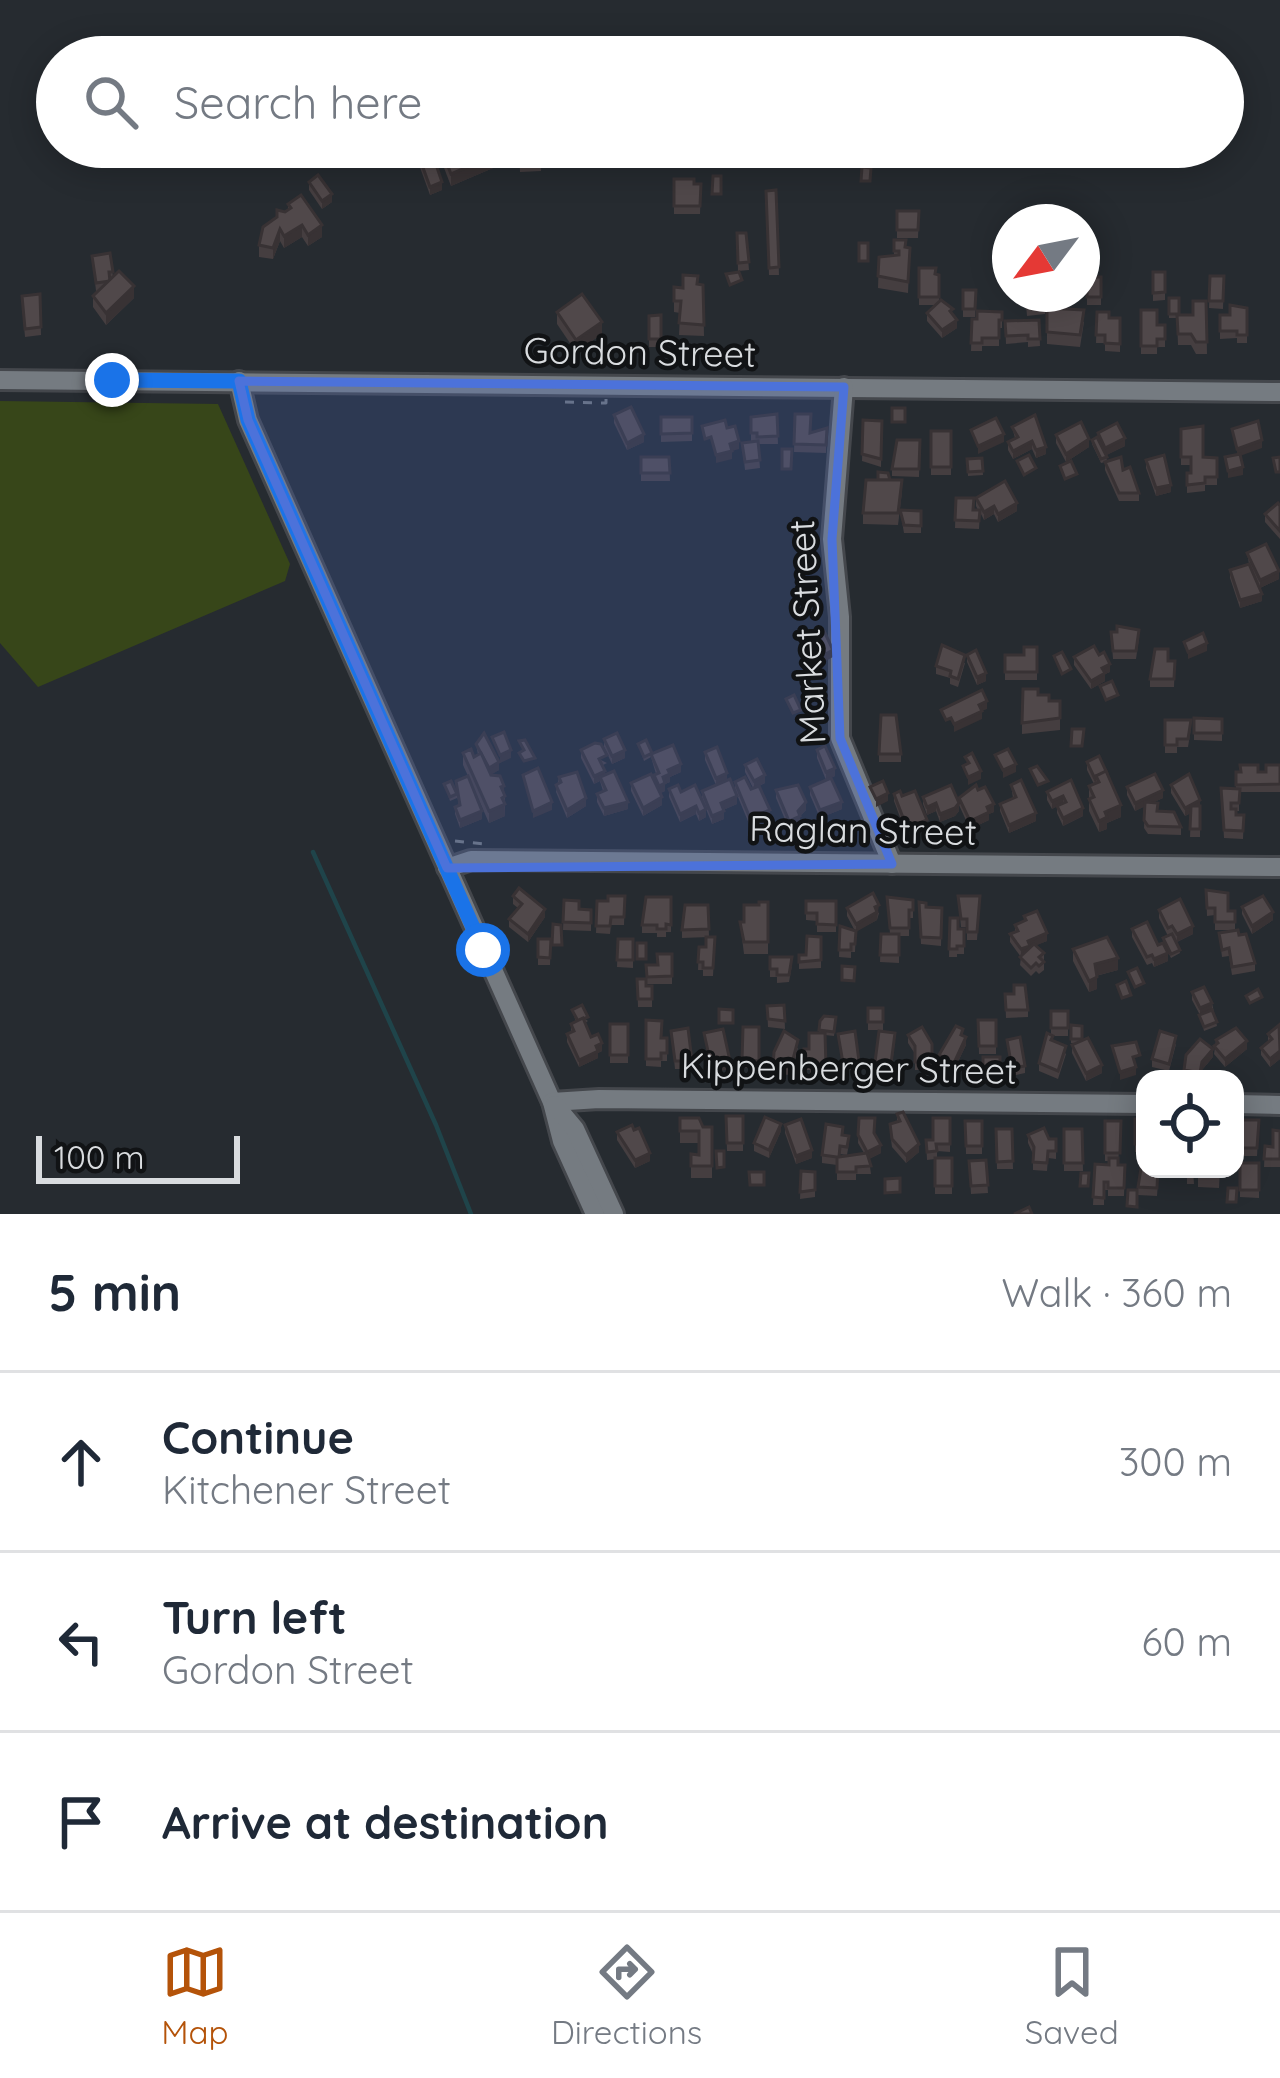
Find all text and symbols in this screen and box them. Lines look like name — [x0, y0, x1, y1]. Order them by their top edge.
search box — [36, 36, 1244, 168]
icon: search — [78, 69, 144, 135]
text: Search here — [174, 74, 422, 130]
north arrow — [992, 204, 1100, 312]
street label: Gordon Street — [523, 327, 757, 376]
route end — [85, 353, 139, 407]
street label: Market Street — [778, 519, 835, 745]
street label: Raglan Street — [749, 805, 977, 854]
route start — [456, 923, 510, 977]
street label: Kippenberger Street — [680, 1042, 1018, 1093]
map controls — [1136, 1070, 1244, 1178]
button: locate — [1136, 1070, 1244, 1178]
scale bar — [36, 1130, 240, 1183]
text: 100 m — [54, 1136, 145, 1177]
text: 5 min — [48, 1260, 181, 1324]
text: Walk · 360 m — [1001, 1268, 1232, 1317]
text: Continue — [162, 1409, 354, 1465]
icon: ahead — [48, 1429, 114, 1495]
text: 300 m — [1119, 1437, 1232, 1486]
text: Kitchener Street — [162, 1465, 451, 1514]
text: Turn left — [162, 1589, 347, 1645]
icon: left — [48, 1609, 114, 1675]
text: 60 m — [1142, 1617, 1232, 1666]
text: Gordon Street — [162, 1645, 414, 1694]
icon: arrive — [48, 1789, 114, 1855]
text: Arrive at destination — [162, 1794, 608, 1850]
tab: Map — [161, 1939, 229, 2052]
tab: Directions — [551, 1939, 702, 2052]
tab: Saved — [1025, 1939, 1119, 2052]

